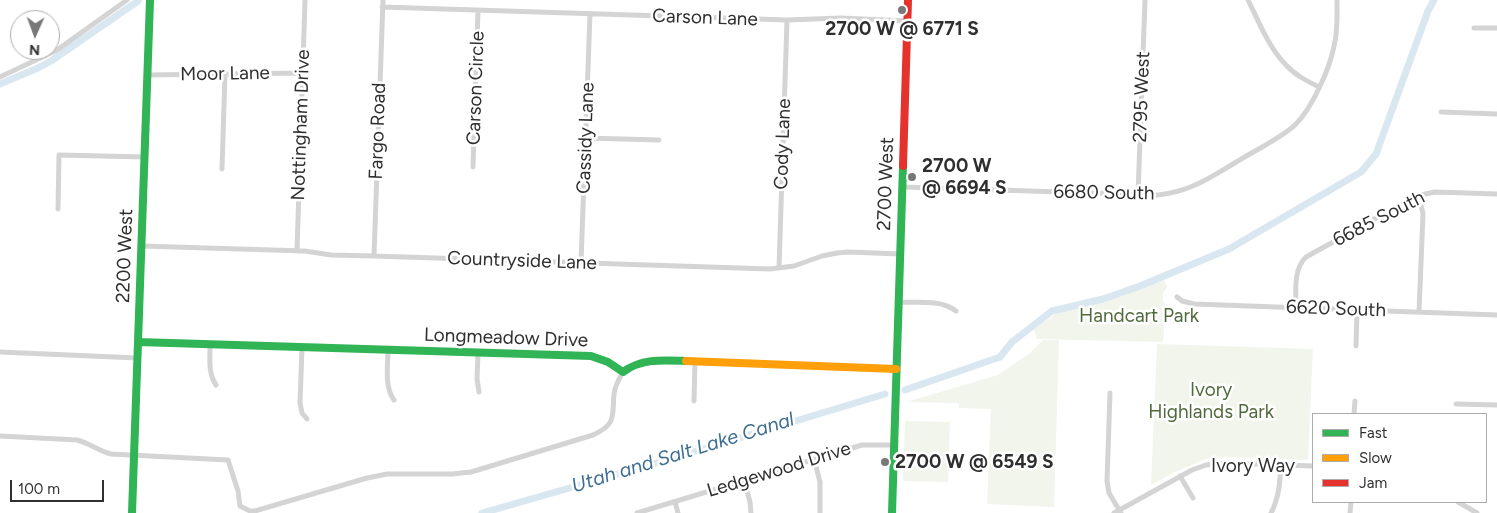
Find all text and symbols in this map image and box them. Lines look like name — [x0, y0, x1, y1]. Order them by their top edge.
marker: 2700 W @ 6771 S — [896, 4, 908, 16]
street label: Carson Lane — [652, 5, 758, 31]
north arrow — [10, 10, 60, 60]
place label: 2700 W @ 6771 S — [825, 18, 979, 40]
street label: Carson Circle — [463, 30, 489, 146]
text: N — [29, 41, 40, 58]
street label: Nottingham Drive — [287, 49, 315, 201]
street label: 2795 West — [1129, 51, 1155, 143]
street label: Moor Lane — [180, 62, 270, 86]
street label: Fargo Road — [365, 82, 391, 180]
street label: Cassidy Lane — [573, 82, 599, 194]
street label: Cody Lane — [770, 98, 796, 190]
street label: 2700 West — [873, 137, 899, 231]
place label: 2700 W @ 6694 S — [922, 155, 1007, 199]
marker: 2700 W @ 6694 S — [906, 171, 918, 183]
street label: 6680 South — [1053, 181, 1155, 205]
street label: 6685 South — [1329, 186, 1429, 252]
street label: 2200 West — [112, 209, 138, 303]
street label: Countryside Lane — [447, 247, 597, 275]
street label: 6620 South — [1286, 296, 1386, 322]
park label: Handcart Park — [1079, 305, 1199, 327]
street label: Longmeadow Drive — [423, 324, 589, 352]
park label: Ivory Highlands Park — [1148, 379, 1274, 423]
water label: Utah and Salt Lake Canal — [569, 408, 797, 498]
legend — [1312, 413, 1487, 503]
text: Fast — [1359, 424, 1387, 442]
street label: Ledgewood Drive — [704, 437, 854, 503]
text: Slow — [1359, 449, 1392, 467]
place label: 2700 W @ 6549 S — [895, 451, 1053, 473]
street label: Ivory Way — [1211, 455, 1295, 477]
marker: 2700 W @ 6549 S — [879, 456, 891, 468]
scale bar — [12, 470, 106, 502]
text: Jam — [1359, 474, 1387, 492]
text: 100 m — [18, 480, 60, 498]

